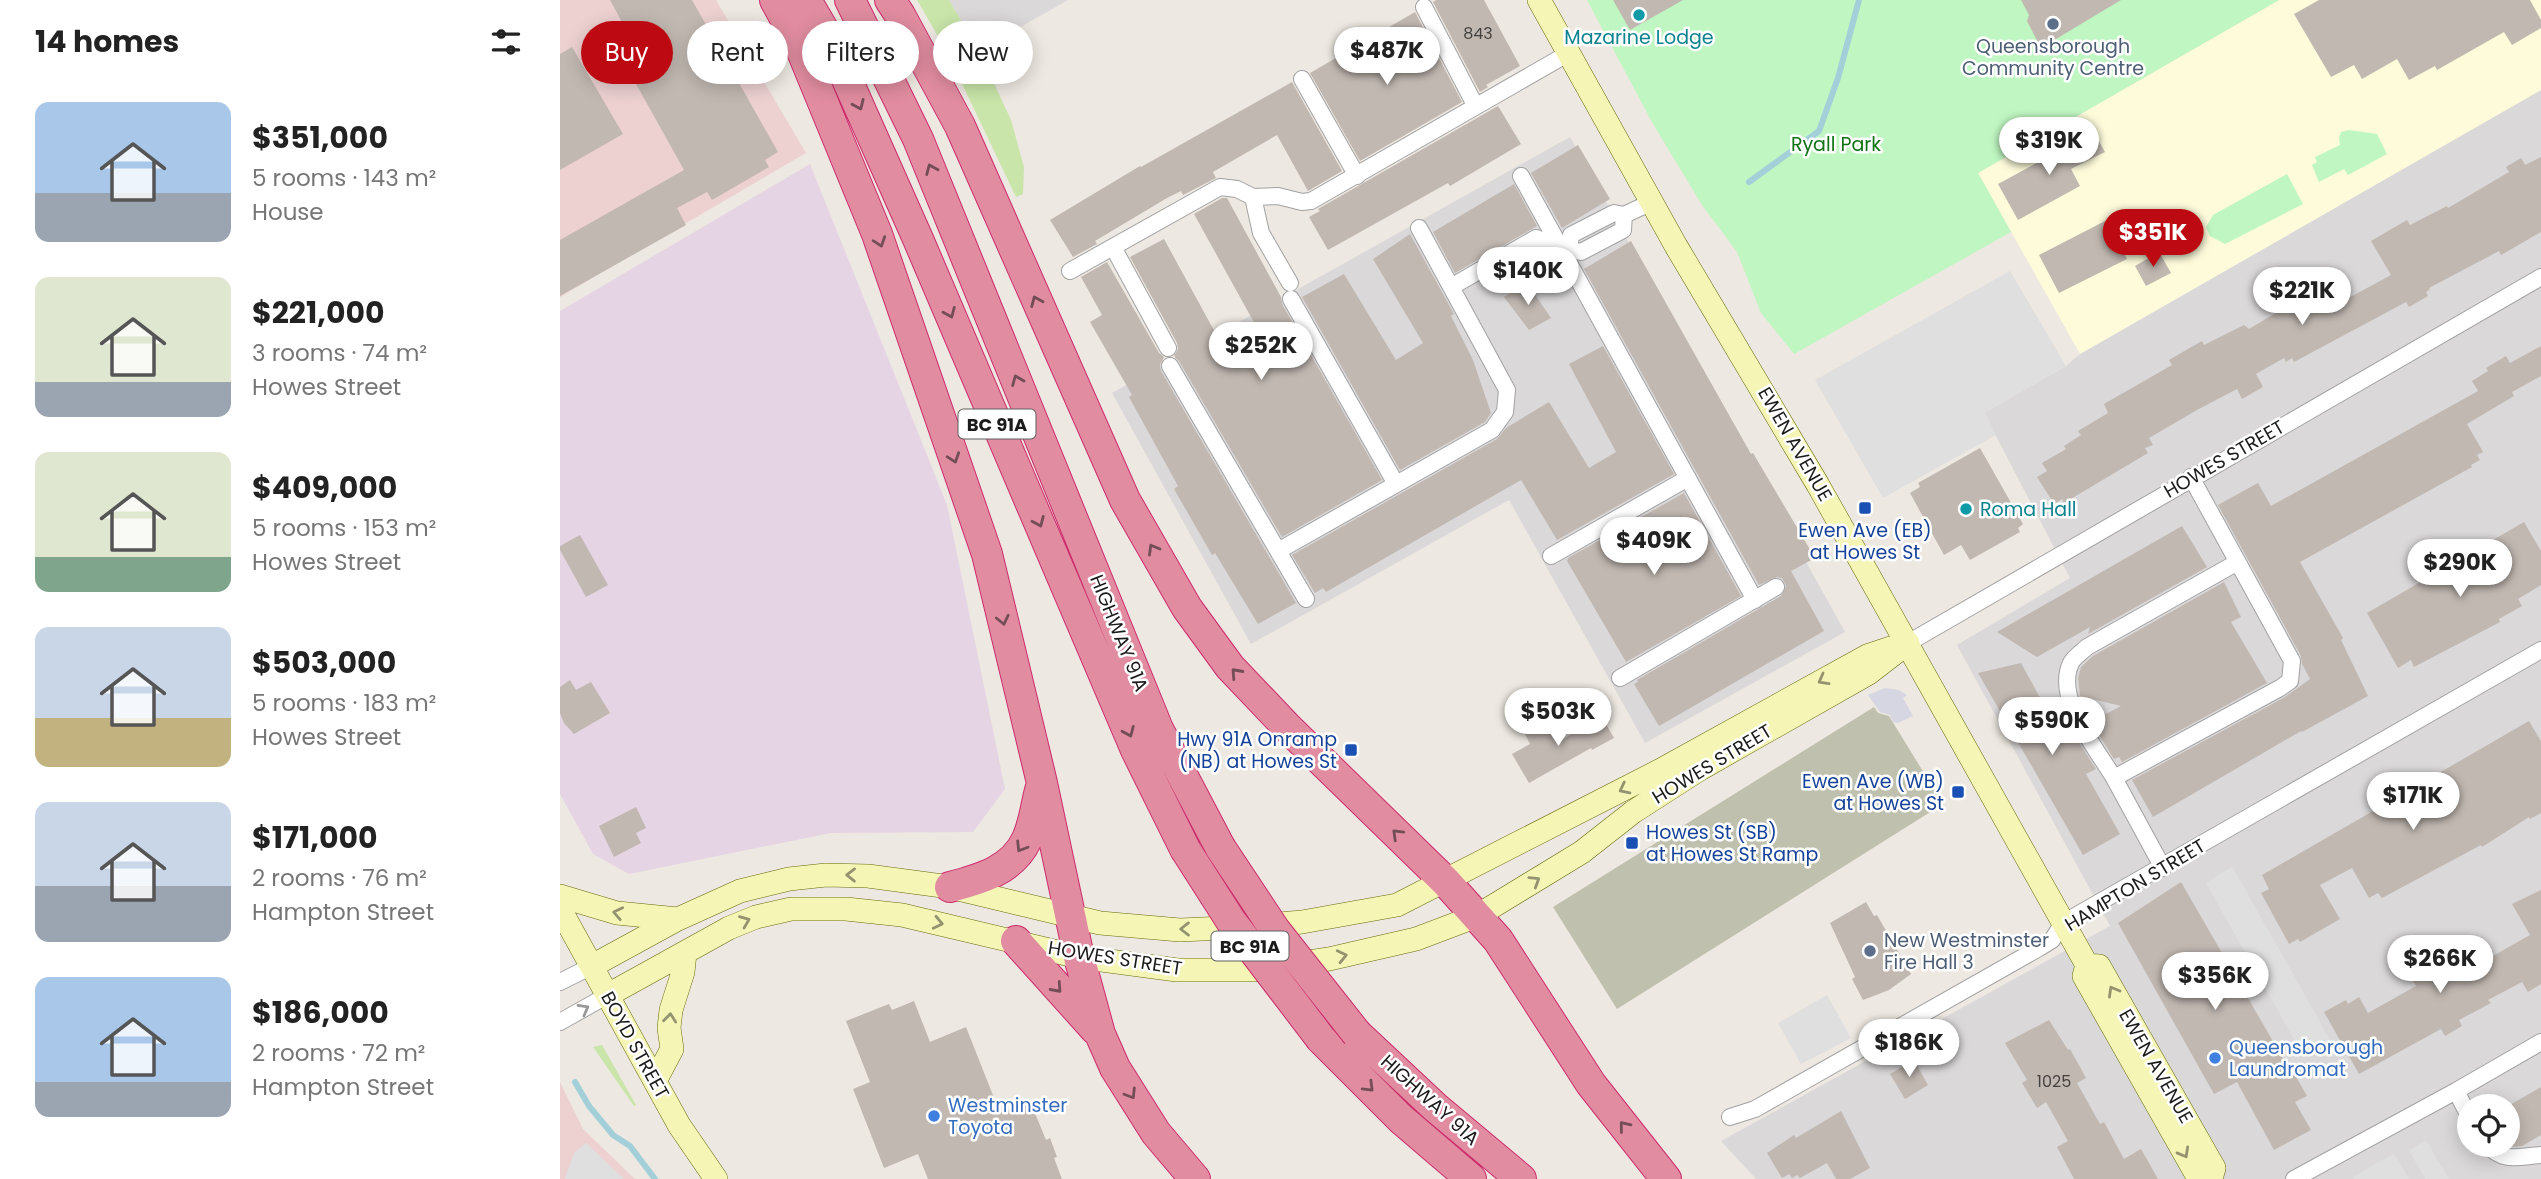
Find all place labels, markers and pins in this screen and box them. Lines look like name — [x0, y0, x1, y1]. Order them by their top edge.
marker: Mazarine Lodge — [1631, 7, 1647, 23]
marker: Queensborough Community Centre — [2045, 16, 2061, 32]
place label: Mazarine Lodge — [1564, 24, 1714, 51]
pin: $487K — [1338, 28, 1436, 87]
place label: Queensborough Community Centre — [1962, 33, 2144, 82]
pin: $319K — [2000, 118, 2098, 177]
pin: $351K — [2104, 210, 2202, 269]
pin: $140K — [1479, 247, 1577, 307]
pin: $221K — [2253, 268, 2351, 327]
pin: $252K — [1212, 322, 1310, 382]
place label: Roma Hall — [1980, 496, 2077, 523]
marker: Ewen Ave (EB) at Howes St — [1857, 500, 1873, 516]
marker: Roma Hall — [1958, 501, 1974, 517]
place label: Ewen Ave (EB) at Howes St — [1798, 517, 1932, 566]
pin: $409K — [1605, 518, 1703, 577]
pin: $290K — [2411, 540, 2509, 599]
pin: $503K — [1509, 688, 1607, 748]
pin: $590K — [2003, 698, 2101, 757]
place label: Hwy 91A Onramp (NB) at Howes St — [1177, 726, 1337, 775]
marker: Hwy 91A Onramp (NB) at Howes St — [1343, 742, 1359, 758]
place label: Ewen Ave (WB) at Howes St — [1802, 768, 1944, 817]
pin: $171K — [2364, 772, 2462, 832]
marker: Ewen Ave (WB) at Howes St — [1950, 784, 1966, 800]
place label: Howes St (SB) at Howes St Ramp — [1646, 819, 1819, 868]
marker: Howes St (SB) at Howes St Ramp — [1624, 835, 1640, 851]
place label: New Westminster Fire Hall 3 — [1884, 927, 2049, 976]
pin: $266K — [2391, 936, 2489, 995]
marker: New Westminster Fire Hall 3 — [1862, 943, 1878, 959]
pin: $356K — [2166, 953, 2264, 1012]
pin: $186K — [1860, 1020, 1958, 1079]
place label: Queensborough Laundromat — [2229, 1034, 2383, 1083]
marker: Queensborough Laundromat — [2207, 1050, 2223, 1066]
place label: Westminster Toyota — [948, 1092, 1067, 1141]
marker: Westminster Toyota — [926, 1108, 942, 1124]

